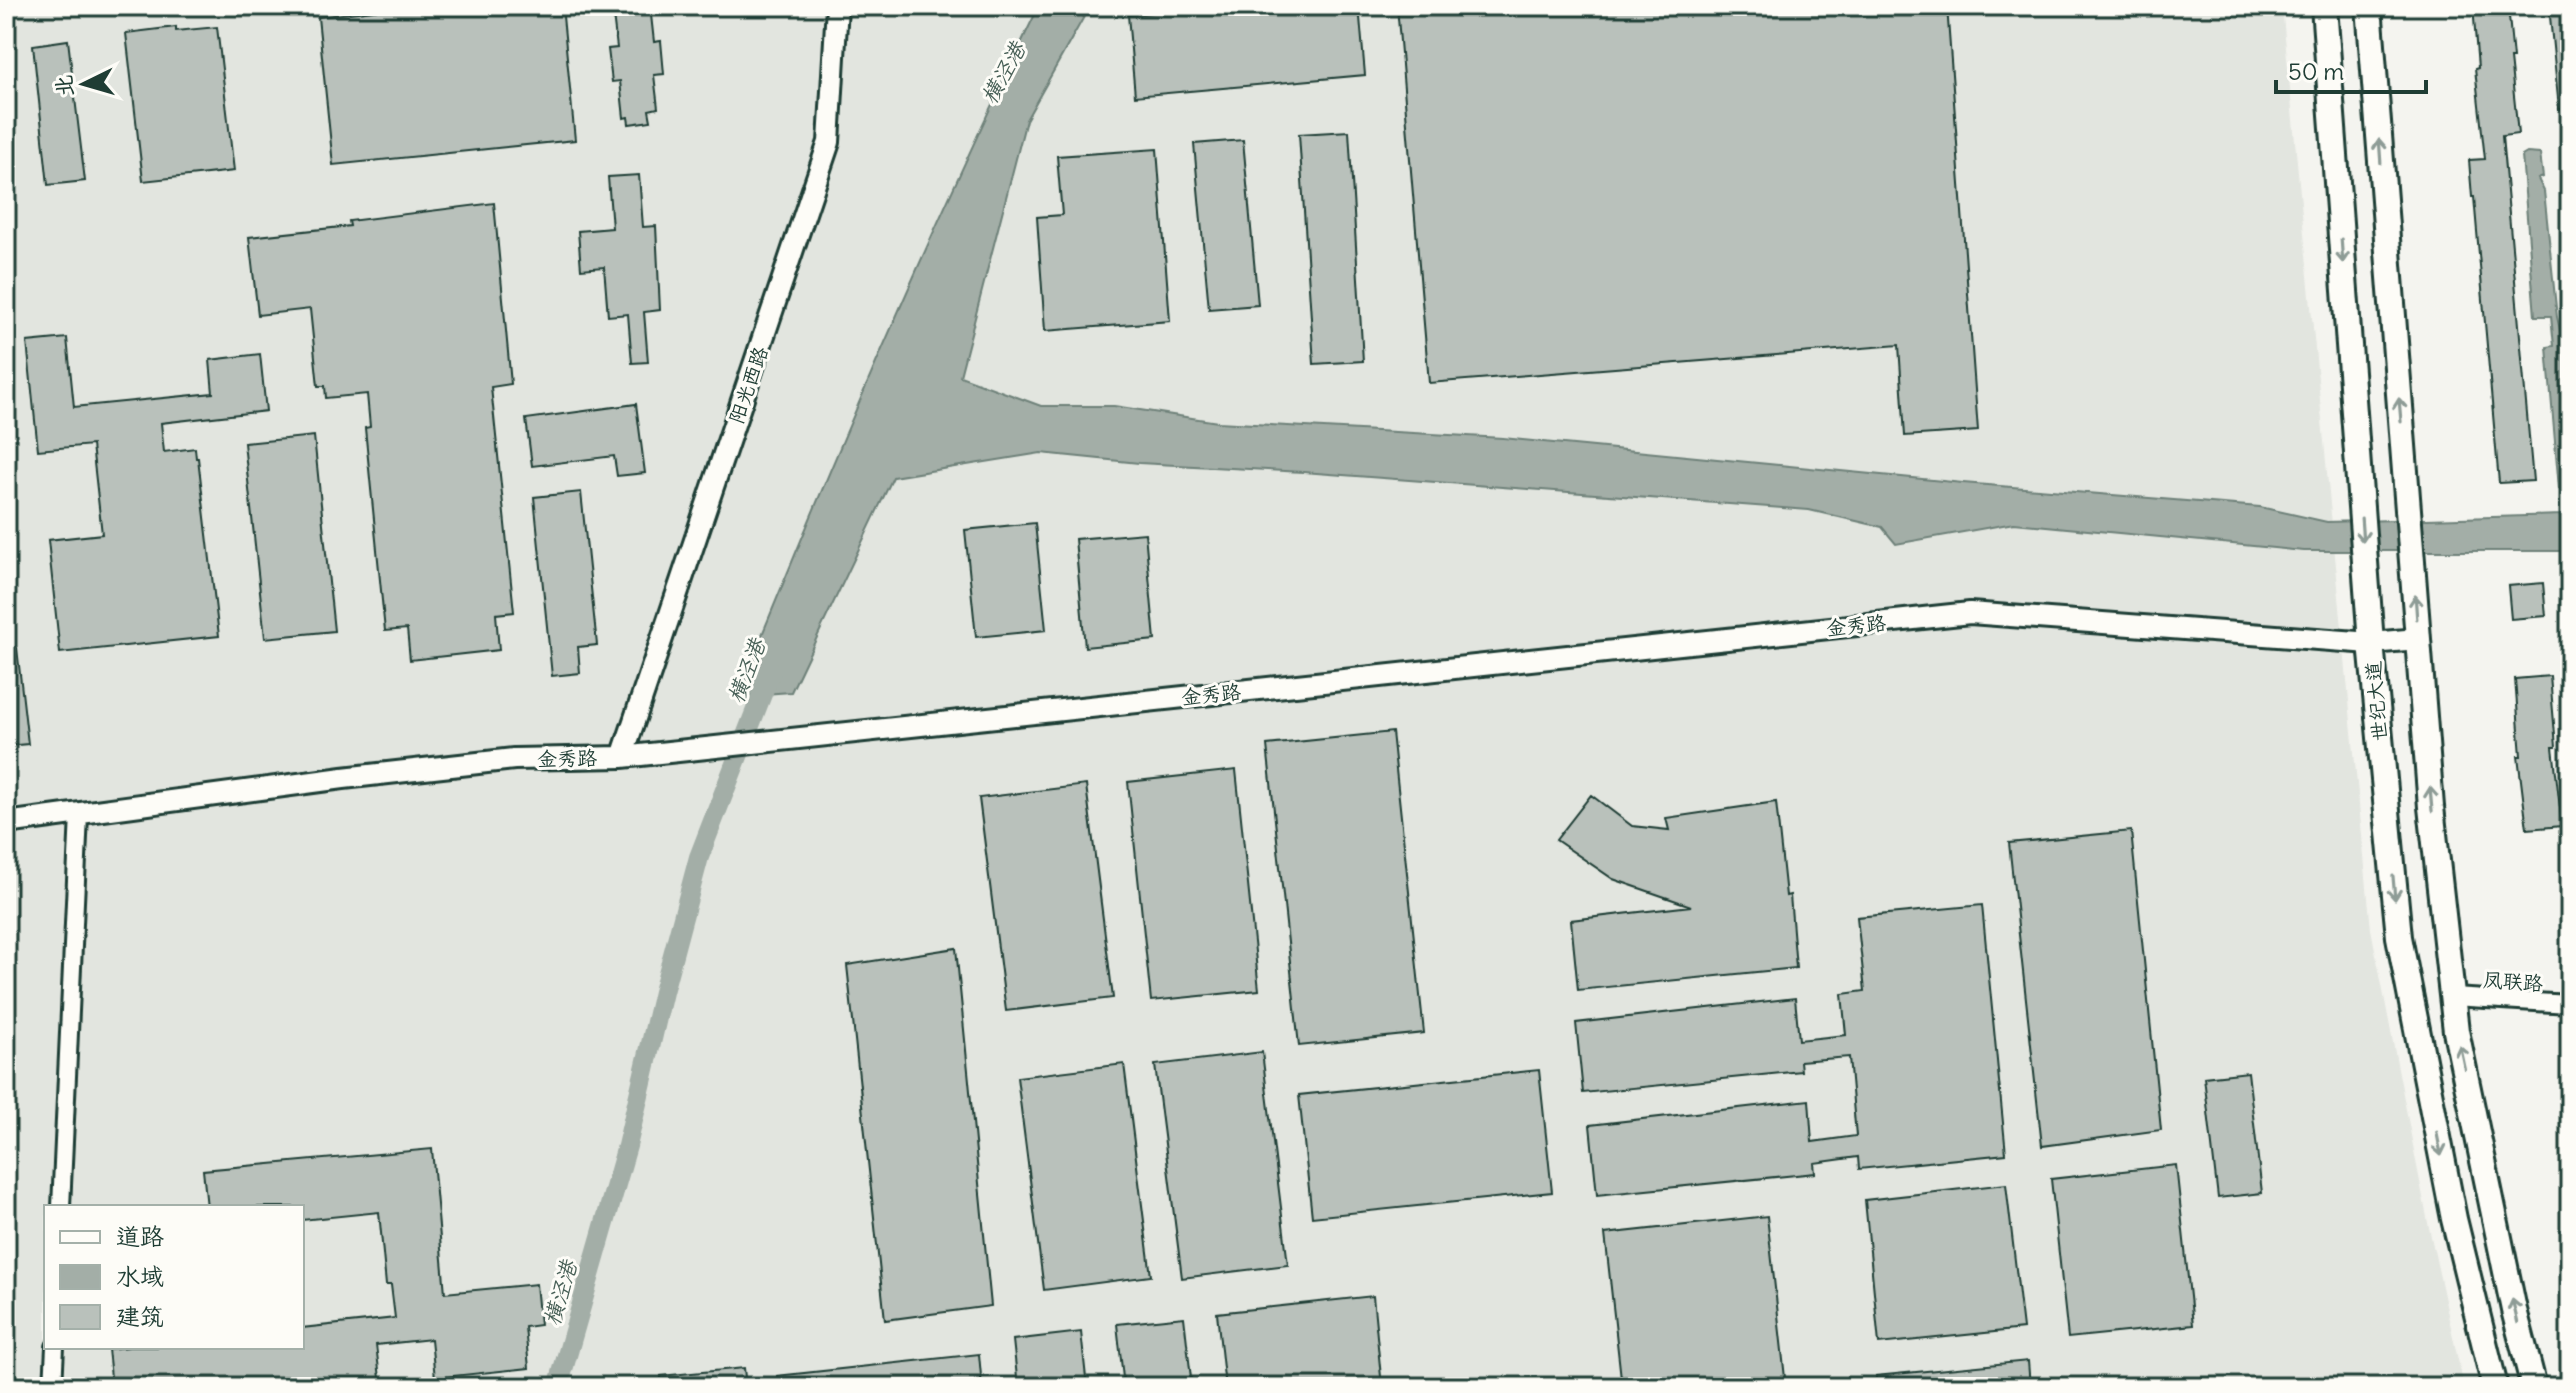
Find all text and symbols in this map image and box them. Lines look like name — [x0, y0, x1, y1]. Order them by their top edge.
water label: 横泾港 — [975, 36, 1032, 109]
north arrow — [44, 44, 124, 124]
scale bar — [2276, 44, 2426, 94]
text: 50 m — [2288, 56, 2344, 86]
text: 北 — [49, 74, 79, 98]
one-way arrow — [2372, 138, 2387, 165]
one-way arrow — [2335, 237, 2350, 264]
street label: 阳光西路 — [723, 342, 773, 427]
one-way arrow — [2392, 397, 2407, 424]
one-way arrow — [2355, 516, 2370, 543]
one-way arrow — [2408, 594, 2423, 621]
street label: 金秀路 — [1825, 609, 1888, 641]
water label: 横泾港 — [721, 633, 772, 707]
street label: 世纪大道 — [2360, 660, 2392, 742]
street label: 金秀路 — [1180, 678, 1243, 710]
street label: 金秀路 — [537, 745, 598, 771]
one-way arrow — [2423, 786, 2438, 813]
one-way arrow — [2387, 874, 2402, 901]
street label: 凤联路 — [2482, 966, 2545, 996]
one-way arrow — [2454, 1045, 2469, 1070]
one-way arrow — [2433, 1131, 2448, 1156]
legend — [44, 1205, 304, 1349]
text: 道路 — [116, 1221, 164, 1251]
water label: 横泾港 — [537, 1256, 583, 1329]
text: 水域 — [116, 1261, 164, 1291]
one-way arrow — [2507, 1299, 2522, 1325]
text: 建筑 — [116, 1301, 164, 1331]

